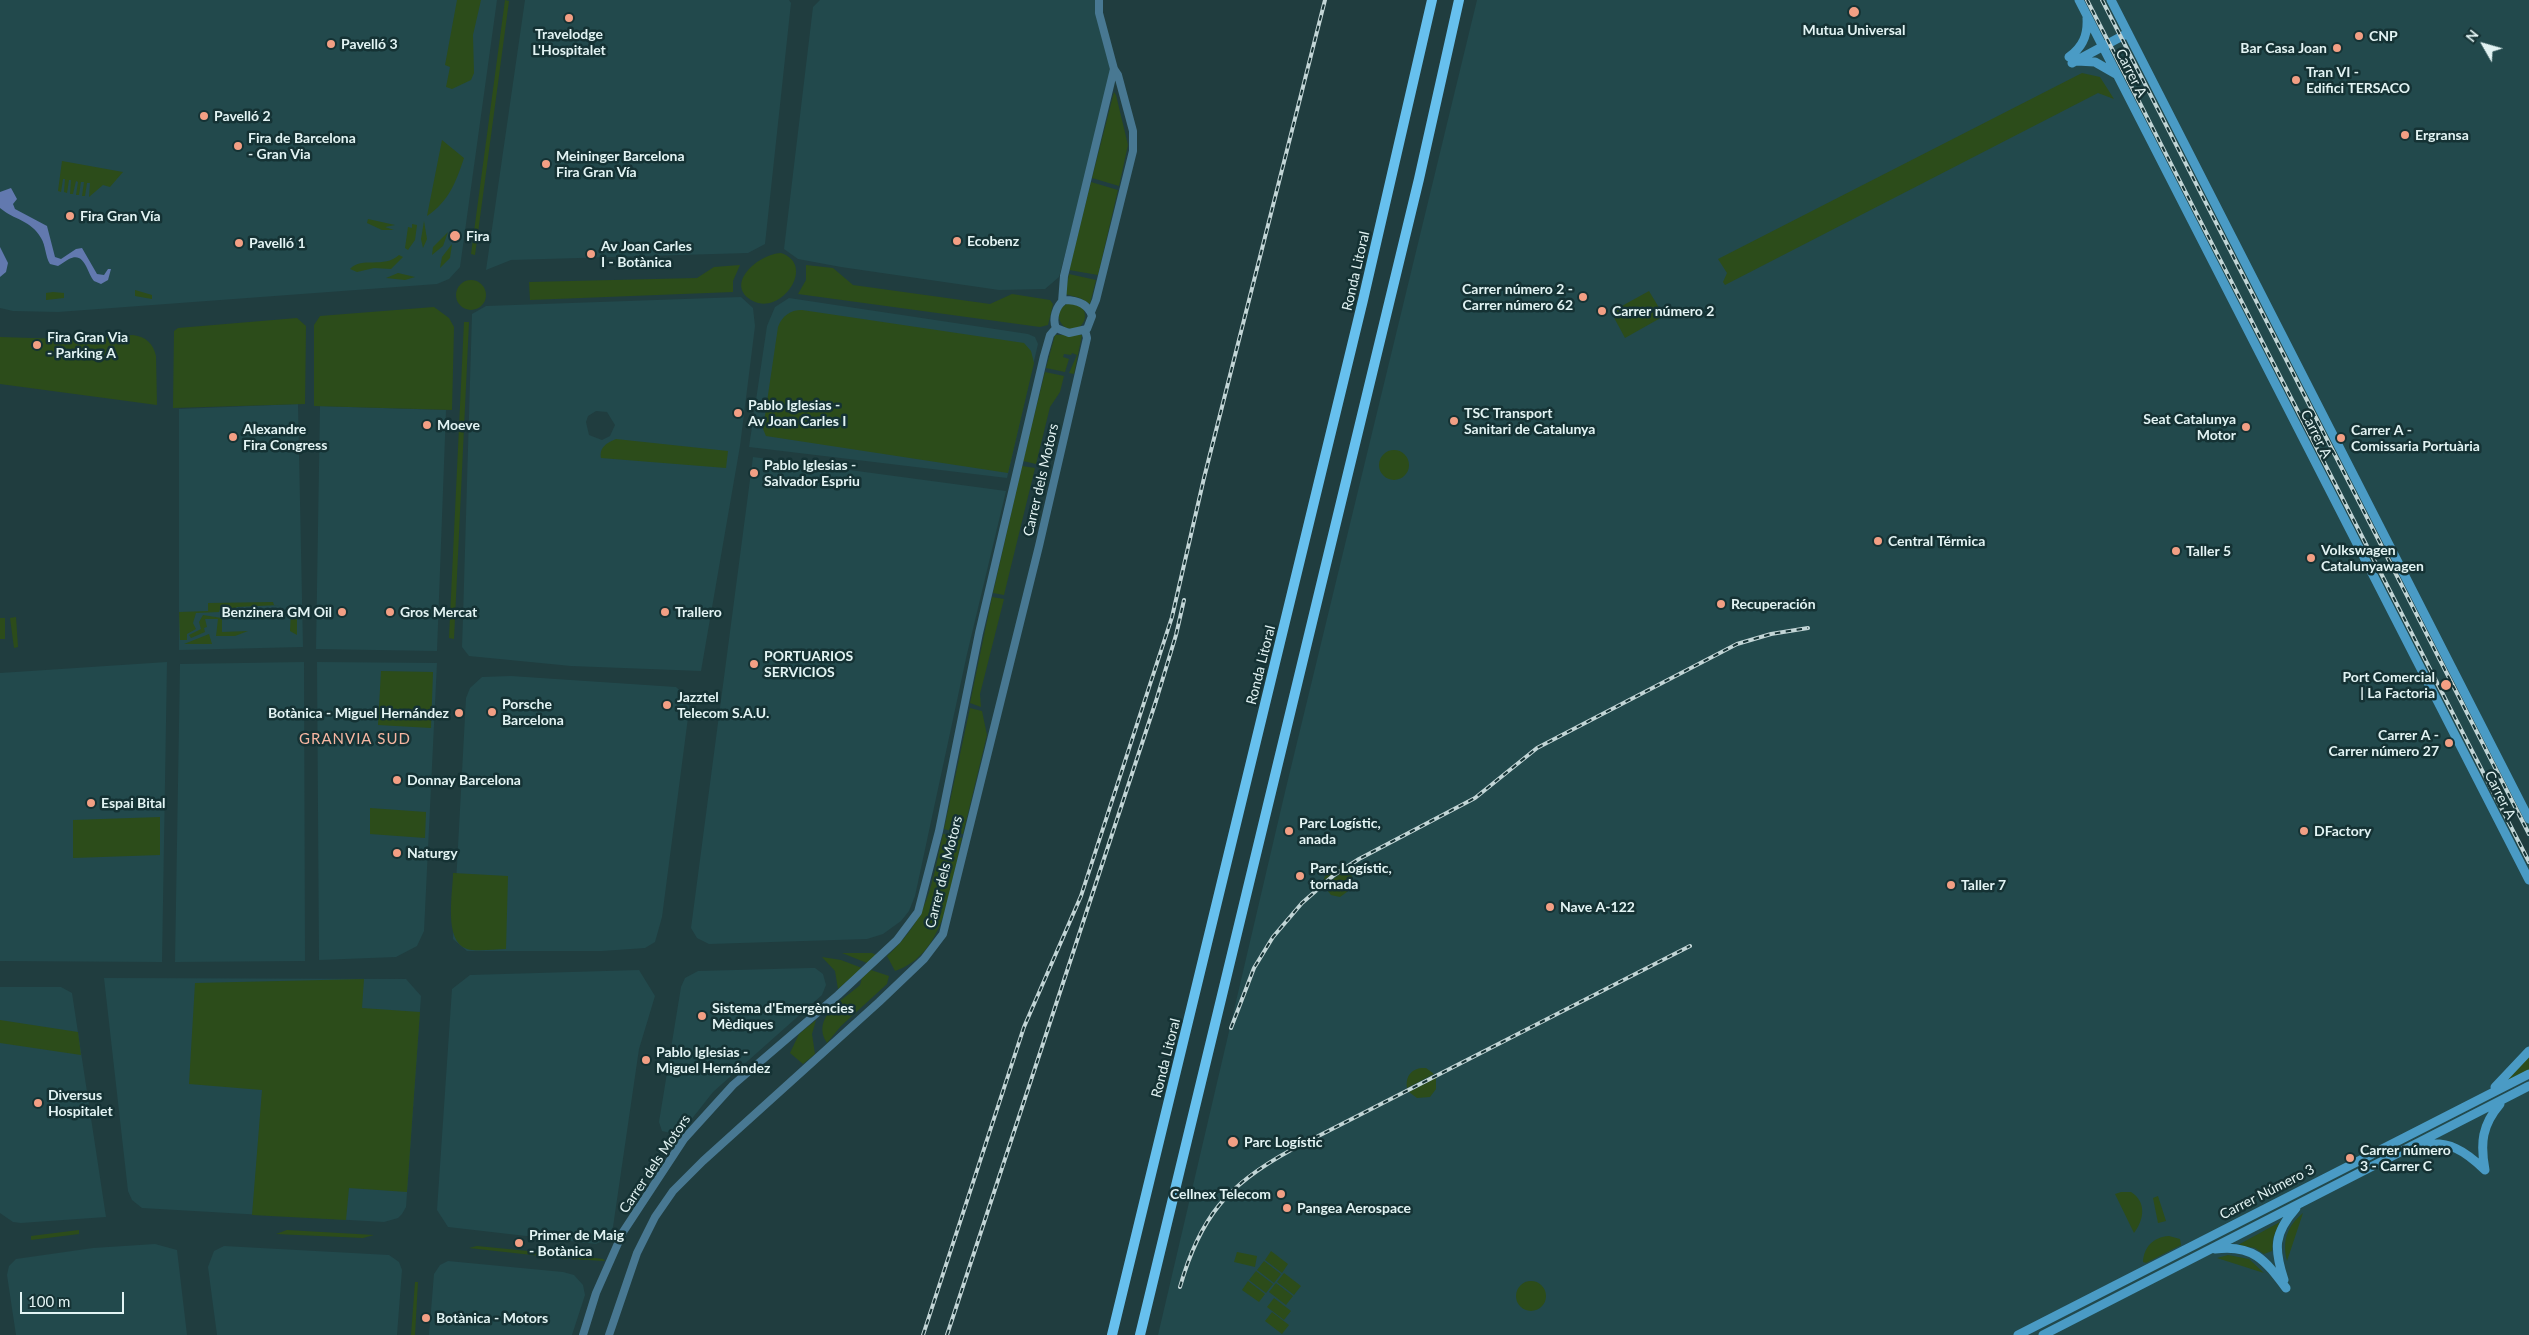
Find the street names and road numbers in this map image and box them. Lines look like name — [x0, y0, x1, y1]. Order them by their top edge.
street label: Carrer A — [2112, 46, 2150, 100]
street label: Ronda Litoral — [1339, 230, 1373, 312]
street label: Carrer A — [2297, 407, 2335, 461]
street label: Carrer dels Motors — [1020, 422, 1062, 538]
street label: Ronda Litoral — [1243, 624, 1279, 706]
street label: Carrer A — [2481, 768, 2519, 822]
street label: Carrer dels Motors — [922, 814, 966, 930]
street label: Ronda Litoral — [1148, 1017, 1184, 1099]
street label: Carrer dels Motors — [616, 1112, 694, 1216]
street label: Carrer Número 3 — [2217, 1161, 2317, 1223]

